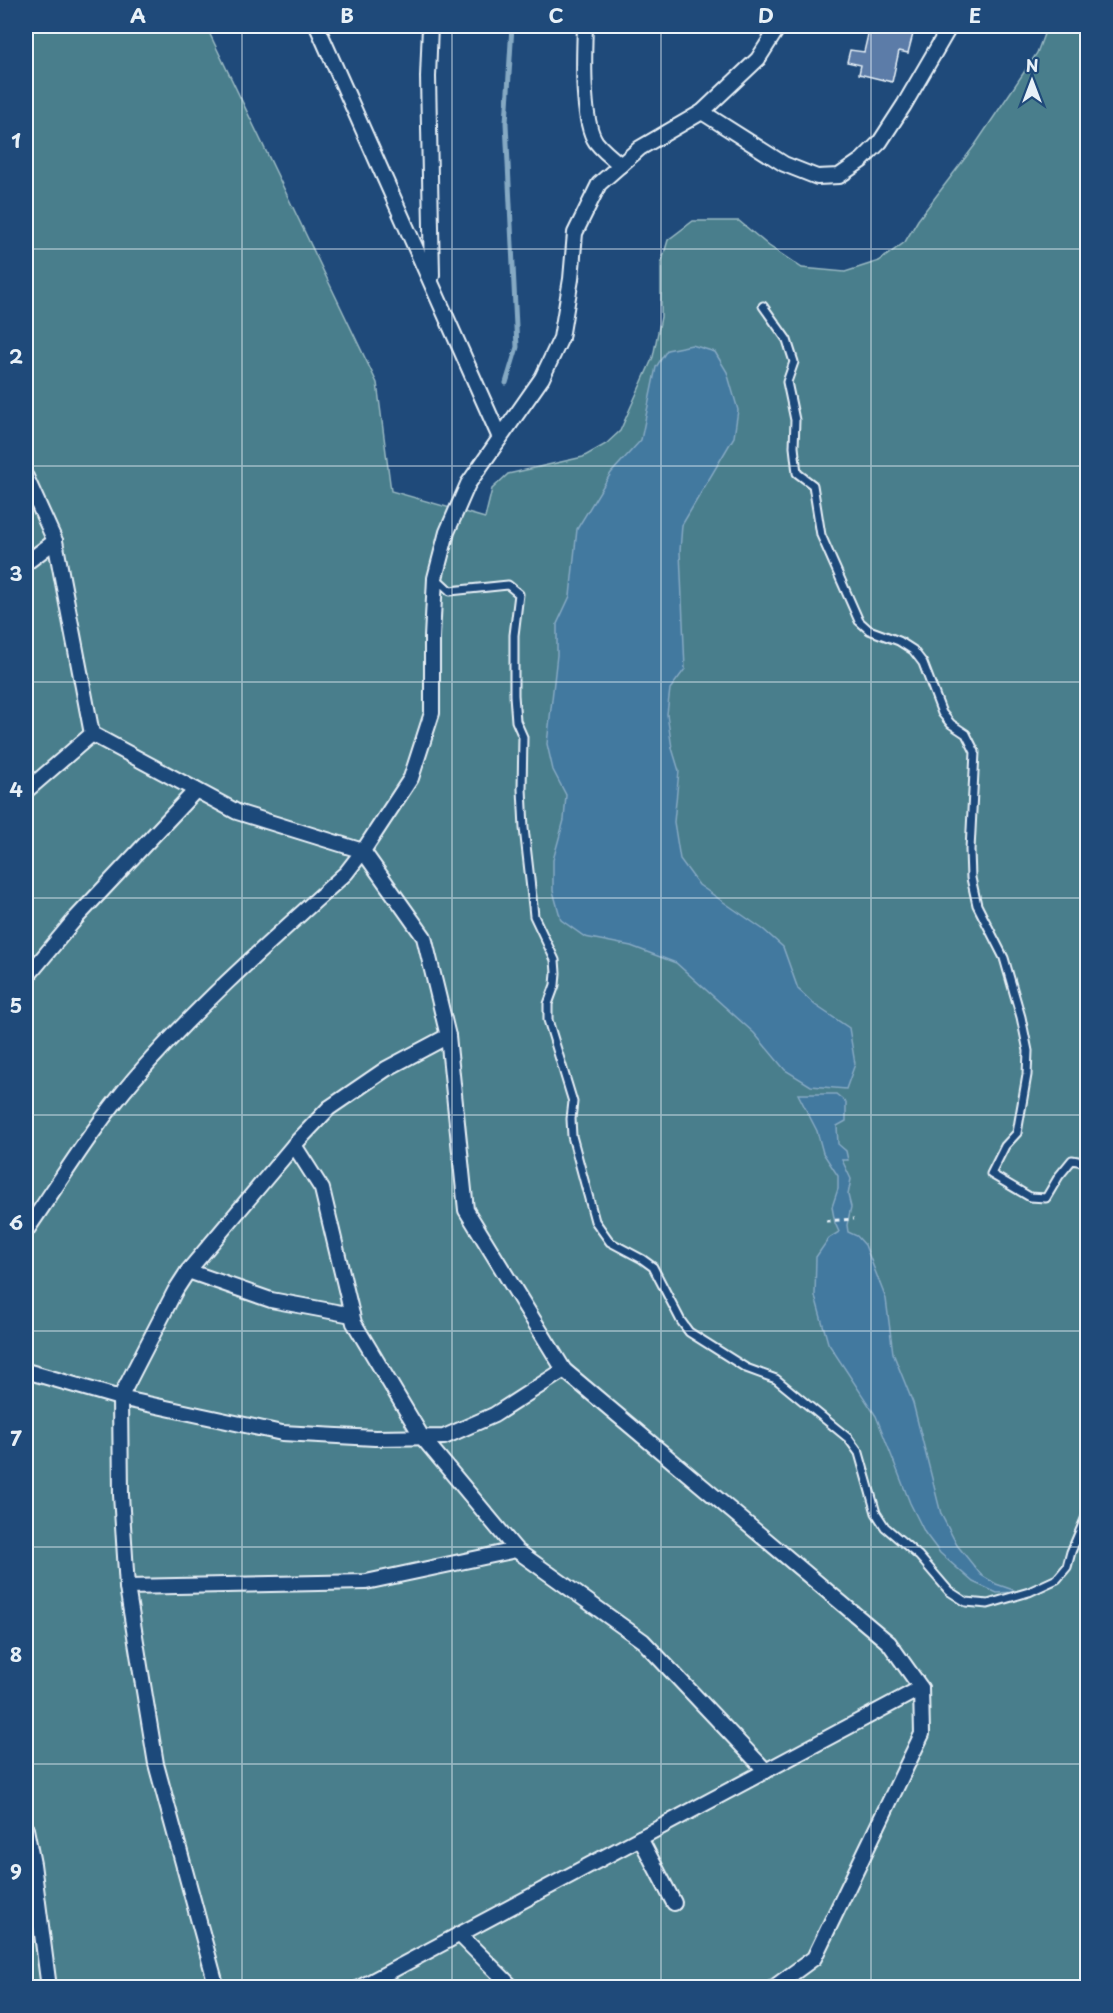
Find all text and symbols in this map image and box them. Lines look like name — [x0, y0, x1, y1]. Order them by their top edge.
text: A — [130, 0, 146, 30]
text: B — [340, 0, 354, 30]
text: C — [548, 0, 564, 30]
text: D — [758, 0, 774, 30]
text: E — [969, 0, 981, 30]
north arrow — [1002, 51, 1062, 111]
text: N — [1026, 53, 1038, 77]
text: 1 — [11, 125, 21, 155]
text: 2 — [9, 341, 23, 371]
text: 3 — [9, 558, 23, 588]
text: 4 — [9, 774, 23, 804]
text: 5 — [10, 990, 22, 1020]
text: 6 — [9, 1207, 23, 1237]
text: 7 — [10, 1423, 22, 1453]
text: 8 — [10, 1639, 22, 1669]
text: 9 — [10, 1856, 22, 1886]

